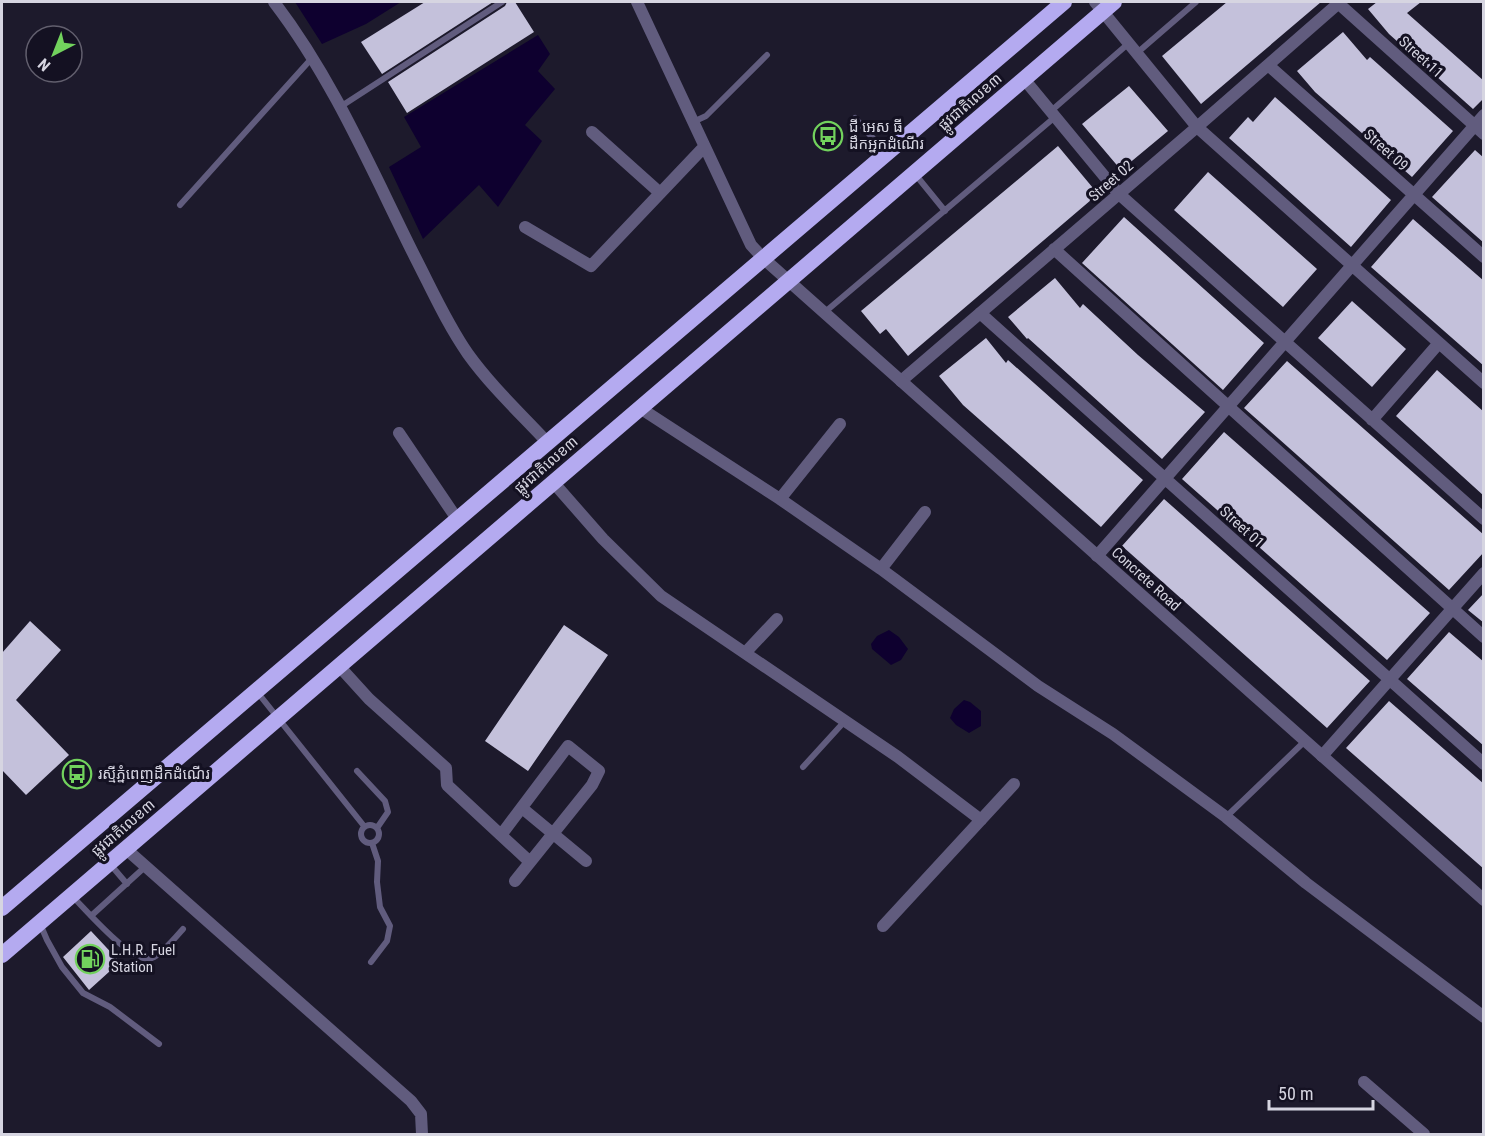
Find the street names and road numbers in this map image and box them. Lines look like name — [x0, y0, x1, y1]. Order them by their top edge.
street label: Street 11 — [1395, 32, 1447, 82]
street label: ផ្លូវជាតិលេខ៣ — [934, 69, 1008, 138]
street label: Street 09 — [1360, 125, 1412, 175]
street label: Street 02 — [1085, 157, 1137, 205]
street label: ផ្លូវជាតិលេខ៣ — [510, 432, 584, 501]
street label: Street 01 — [1216, 502, 1268, 552]
street label: Concrete Road — [1108, 543, 1184, 615]
street label: ផ្លូវជាតិលេខ៣ — [87, 795, 161, 864]

